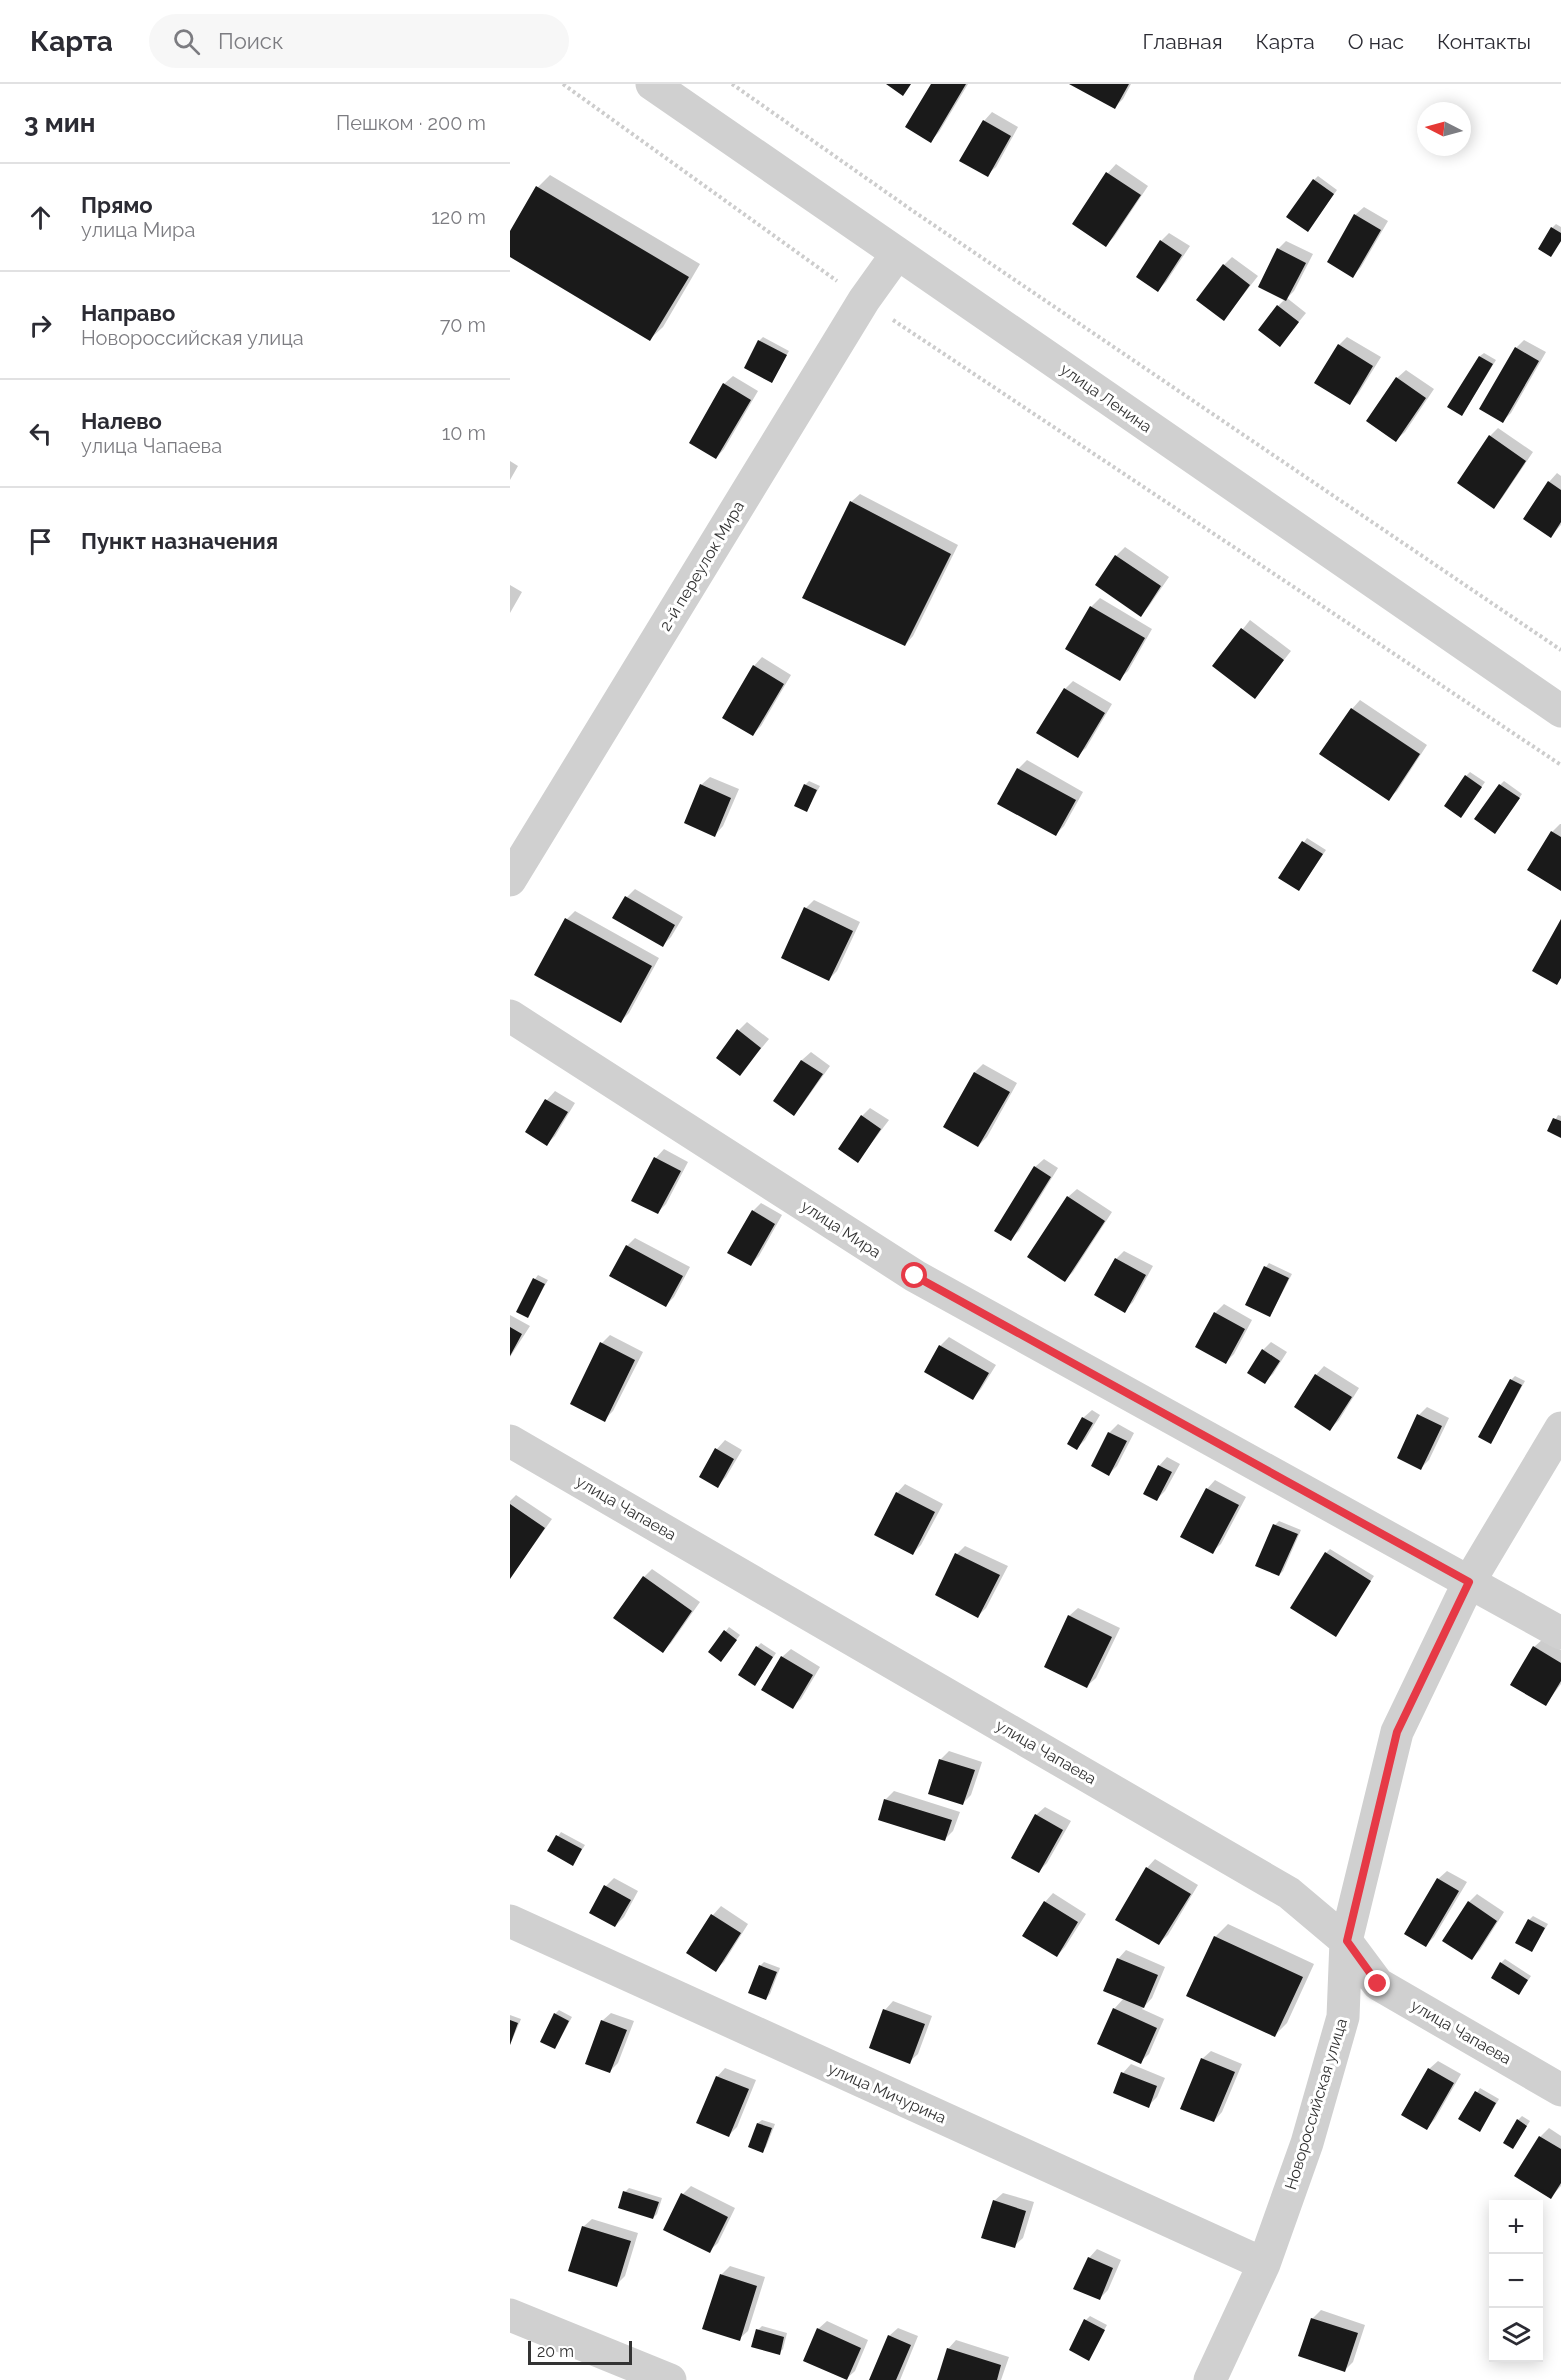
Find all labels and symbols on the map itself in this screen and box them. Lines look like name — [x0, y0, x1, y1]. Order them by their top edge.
north arrow — [1417, 102, 1471, 156]
street label: улица Ленина — [1057, 359, 1155, 437]
street label: 2-й переулок Мира — [656, 498, 748, 634]
street label: улица Мира — [797, 1196, 885, 1262]
route start — [901, 1262, 927, 1288]
street label: улица Чапаева — [572, 1472, 680, 1544]
street label: улица Чапаева — [992, 1716, 1100, 1788]
route end — [1364, 1970, 1390, 1996]
street label: улица Чапаева — [1407, 1996, 1515, 2068]
street label: Новороссийская улица — [1281, 2016, 1351, 2192]
street label: улица Мичурина — [825, 2058, 949, 2128]
scale bar — [528, 2338, 632, 2366]

